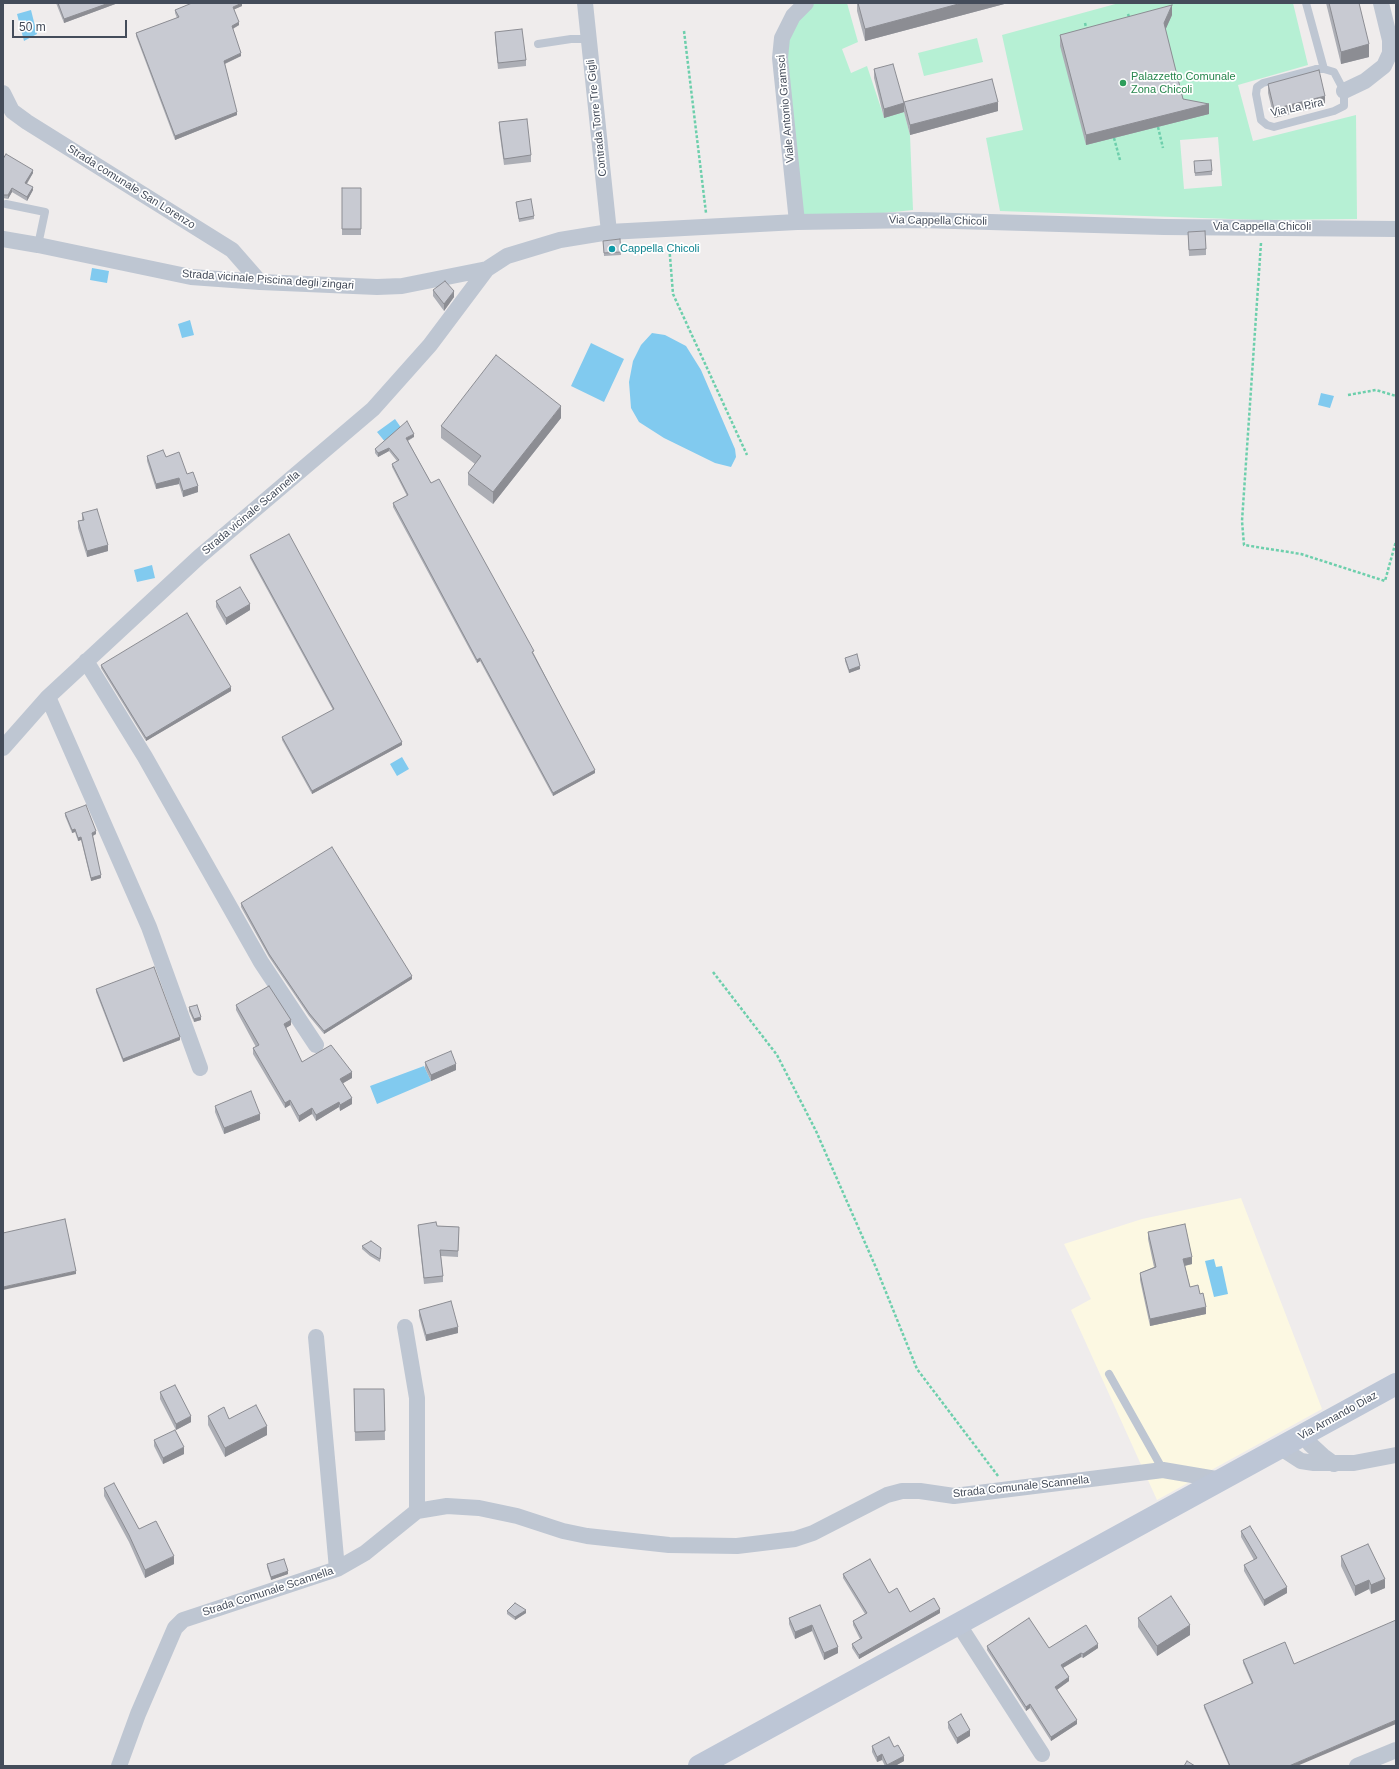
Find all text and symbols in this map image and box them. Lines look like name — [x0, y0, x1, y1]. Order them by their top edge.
scale bar — [14, 12, 129, 38]
text: 50 m — [19, 20, 46, 34]
street label: Viale Antonio Gramsci — [775, 54, 797, 164]
street label: Contrada Torre Tre Gigli — [584, 59, 610, 177]
place label: Palazzetto Comunale Zona Chicoli — [1131, 70, 1236, 96]
marker: Palazzetto Comunale Zona Chicoli — [1118, 78, 1128, 88]
street label: Via La Pira — [1269, 96, 1325, 120]
street label: Strada comunale San Lorenzo — [64, 142, 198, 232]
street label: Via Cappella Chicoli — [889, 214, 987, 228]
street label: Via Cappella Chicoli — [1213, 220, 1311, 234]
place label: Cappella Chicoli — [620, 242, 699, 256]
marker: Cappella Chicoli — [607, 244, 617, 254]
street label: Strada vicinale Piscina degli zingari — [182, 267, 354, 293]
street label: Strada vicinale Scannella — [199, 468, 303, 558]
street label: Via Armando Diaz — [1296, 1389, 1380, 1443]
street label: Strada Comunale Scannella — [952, 1473, 1090, 1501]
street label: Strada Comunale Scannella — [201, 1565, 335, 1619]

